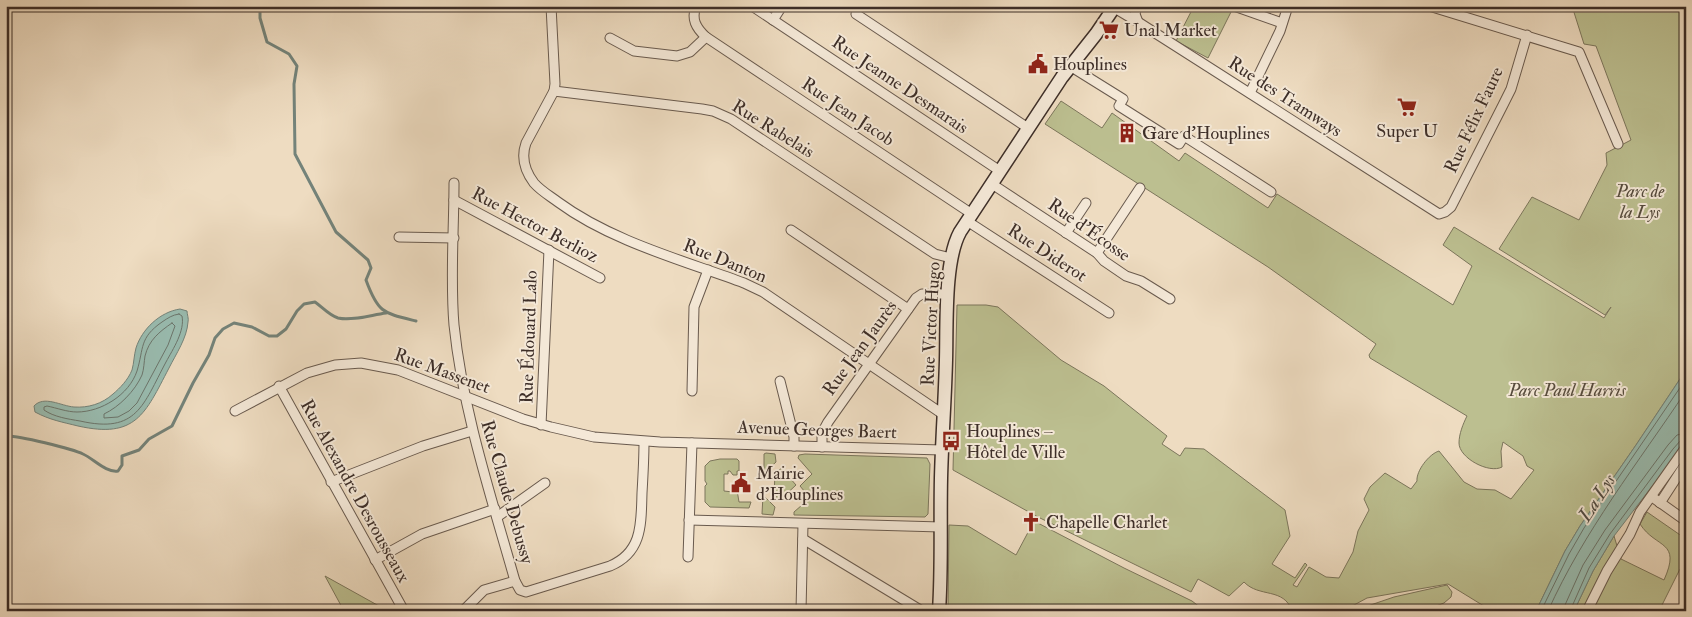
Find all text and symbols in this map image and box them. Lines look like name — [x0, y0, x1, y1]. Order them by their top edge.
supermarket icon: Unal Market — [1098, 19, 1120, 41]
place label: Unal Market — [1124, 19, 1217, 42]
street label: Rue Jeanne Desmarais — [827, 31, 973, 139]
street label: Rue des Tramways — [1224, 52, 1346, 142]
public building icon: Houplines — [1027, 53, 1049, 75]
place label: Houplines — [1053, 53, 1127, 76]
street label: Rue Félix Faure — [1439, 63, 1509, 177]
street label: Rue Jean Jacob — [797, 72, 899, 152]
street label: Rue Rabelais — [727, 95, 819, 163]
supermarket icon: Super U — [1396, 96, 1418, 118]
place label: Super U — [1376, 120, 1438, 143]
building icon: Gare d'Houplines — [1116, 122, 1138, 144]
place label: Gare d'Houplines — [1142, 122, 1270, 145]
park label: Parc de la Lys — [1615, 180, 1665, 224]
street label: Rue Hector Berlioz — [468, 182, 603, 268]
street label: Rue d'Écosse — [1043, 193, 1135, 267]
street label: Rue Diderot — [1003, 219, 1091, 287]
street label: Rue Danton — [680, 234, 770, 288]
street label: Rue Victor Hugo — [916, 261, 946, 387]
street label: Rue Édouard Lalo — [515, 270, 543, 404]
street label: Rue Jean Jaurès — [818, 296, 902, 400]
street label: Rue Massenet — [391, 343, 493, 399]
park label: Parc Paul Harris — [1507, 379, 1627, 402]
street label: Rue Alexandre Desrousseaux — [295, 395, 415, 587]
street label: Avenue Georges Baert — [736, 416, 897, 444]
street label: Rue Claude Debussy — [475, 417, 539, 568]
place label: Houplines – Hôtel de Ville — [966, 420, 1066, 464]
bus stop icon: Houplines – Hôtel de Ville — [940, 430, 962, 452]
place label: Mairie d'Houplines — [756, 462, 843, 506]
water label: La Lys — [1572, 469, 1622, 527]
public building icon: Mairie d'Houplines — [730, 472, 752, 494]
church icon: Chapelle Charlet — [1020, 511, 1042, 533]
place label: Chapelle Charlet — [1046, 511, 1168, 534]

